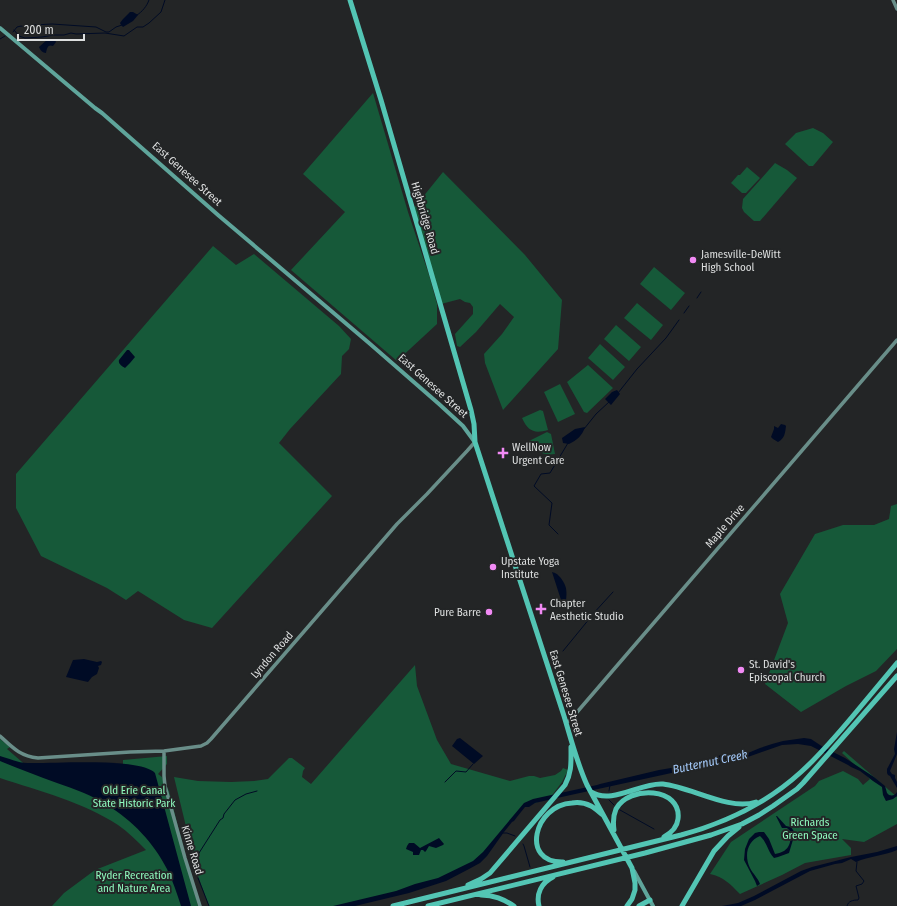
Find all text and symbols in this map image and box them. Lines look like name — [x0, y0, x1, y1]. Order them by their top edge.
scale bar — [18, 16, 84, 42]
text: 200 m — [24, 23, 54, 37]
street label: East Genesee Street — [149, 139, 225, 209]
street label: Highbridge Road — [408, 180, 442, 256]
place label: Jamesville-DeWitt High School — [701, 248, 781, 274]
marker: Jamesville-DeWitt High School — [688, 255, 698, 265]
street label: East Genesee Street — [395, 351, 471, 421]
place label: WellNow Urgent Care — [512, 441, 564, 467]
marker: WellNow Urgent Care — [497, 447, 509, 459]
street label: Maple Drive — [703, 502, 747, 550]
place label: Upstate Yoga Institute — [501, 555, 559, 581]
marker: Upstate Yoga Institute — [488, 562, 498, 572]
place label: Chapter Aesthetic Studio — [550, 597, 624, 623]
marker: Chapter Aesthetic Studio — [535, 603, 547, 615]
place label: Pure Barre — [434, 606, 481, 619]
marker: Pure Barre — [484, 607, 494, 617]
street label: Lyndon Road — [248, 629, 296, 681]
street label: East Genesee Street — [547, 648, 585, 738]
place label: St. David's Episcopal Church — [749, 658, 825, 684]
marker: St. David's Episcopal Church — [736, 665, 746, 675]
water label: Butternut Creek — [671, 747, 749, 777]
park label: Old Erie Canal State Historic Park — [93, 784, 176, 810]
park label: Richards Green Space — [782, 816, 838, 842]
street label: Kinne Road — [178, 824, 206, 876]
park label: Ryder Recreation and Nature Area — [96, 869, 172, 895]

